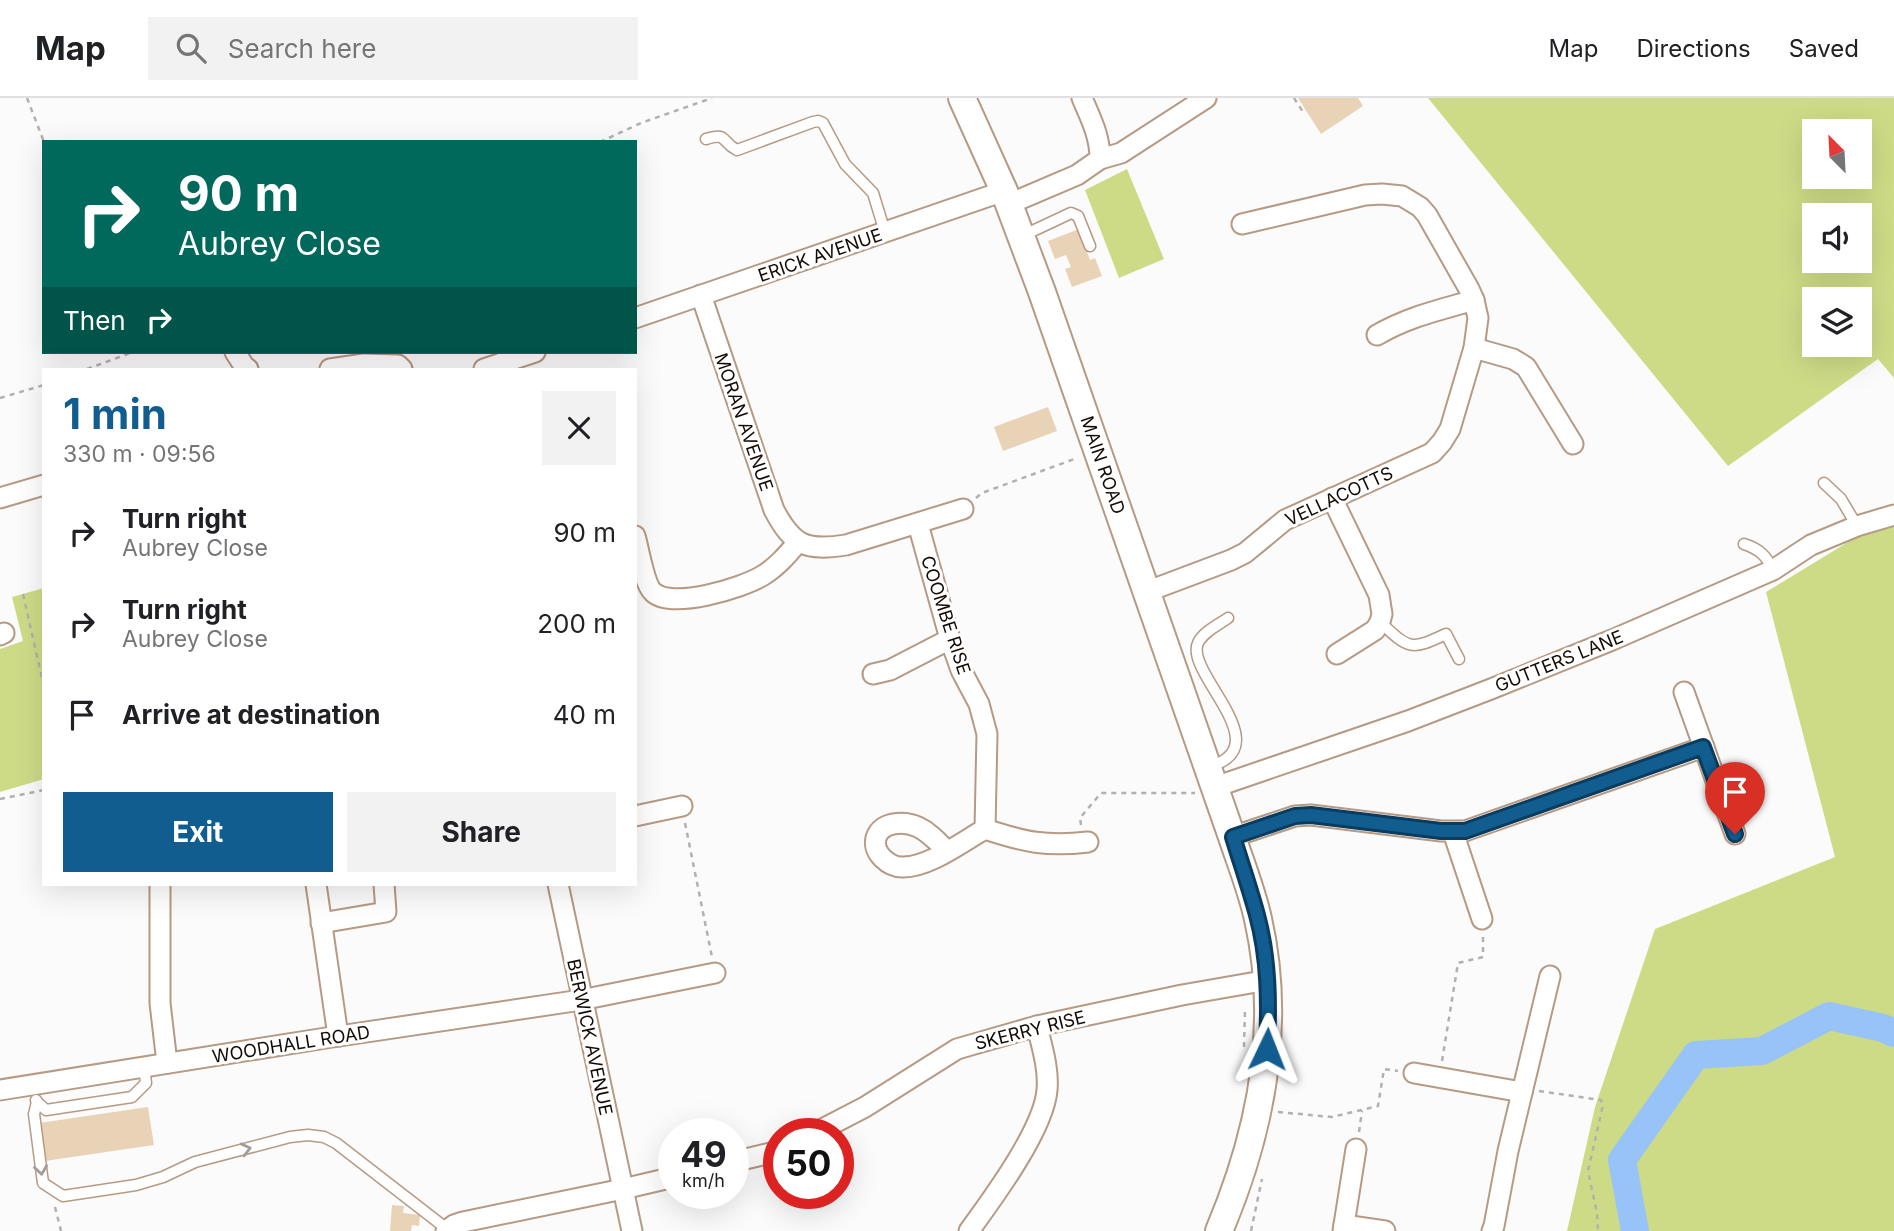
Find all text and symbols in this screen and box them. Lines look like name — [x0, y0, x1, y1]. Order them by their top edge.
search box — [148, 17, 638, 80]
text: Map — [35, 28, 106, 68]
icon: search — [172, 29, 210, 67]
text: Search here — [228, 33, 376, 64]
text: Map — [1549, 34, 1598, 63]
text: Directions — [1636, 34, 1751, 63]
text: Saved — [1789, 34, 1859, 63]
north arrow — [1802, 119, 1872, 189]
map controls — [1802, 119, 1872, 357]
text: 90 m — [178, 164, 299, 223]
icon: right — [63, 168, 154, 259]
button: sound — [1802, 203, 1872, 273]
text: Aubrey Close — [178, 224, 381, 263]
street label: ERICK AVENUE — [755, 224, 885, 286]
button: layers — [1802, 287, 1872, 357]
icon: right — [140, 301, 178, 339]
text: Then — [63, 305, 126, 336]
street label: MORAN AVENUE — [710, 350, 778, 494]
text: 1 min — [63, 388, 167, 439]
button: close — [542, 391, 616, 465]
street label: MAIN ROAD — [1076, 413, 1130, 517]
text: 330 m · 09:56 — [63, 440, 216, 468]
street label: VELLACOTTS — [1282, 462, 1396, 530]
text: Turn right — [122, 503, 247, 534]
icon: right — [63, 514, 101, 552]
text: 90 m — [553, 517, 616, 548]
text: Aubrey Close — [122, 534, 268, 562]
street label: COOMBE RISE — [917, 553, 975, 677]
text: Turn right — [122, 594, 247, 625]
icon: right — [63, 605, 101, 643]
text: 200 m — [537, 608, 616, 639]
text: Aubrey Close — [122, 625, 268, 653]
street label: GUTTERS LANE — [1492, 626, 1626, 696]
icon: arrive — [63, 696, 101, 734]
text: Arrive at destination — [122, 699, 381, 730]
text: 40 m — [553, 699, 616, 730]
pin — [1705, 762, 1765, 834]
icon: arrive — [1716, 773, 1754, 811]
button: Exit — [63, 792, 333, 872]
button: Share — [347, 792, 616, 872]
street label: BERWICK AVENUE — [563, 957, 617, 1117]
street label: SKERRY RISE — [973, 1006, 1087, 1054]
position arrow — [1230, 1012, 1304, 1086]
street label: WOODHALL ROAD — [211, 1021, 371, 1067]
speed limit sign: 50 — [763, 1118, 854, 1209]
text: 49 — [680, 1133, 727, 1175]
one-way arrow — [240, 1143, 252, 1157]
one-way arrow — [34, 1164, 49, 1176]
text: km/h — [682, 1170, 725, 1191]

